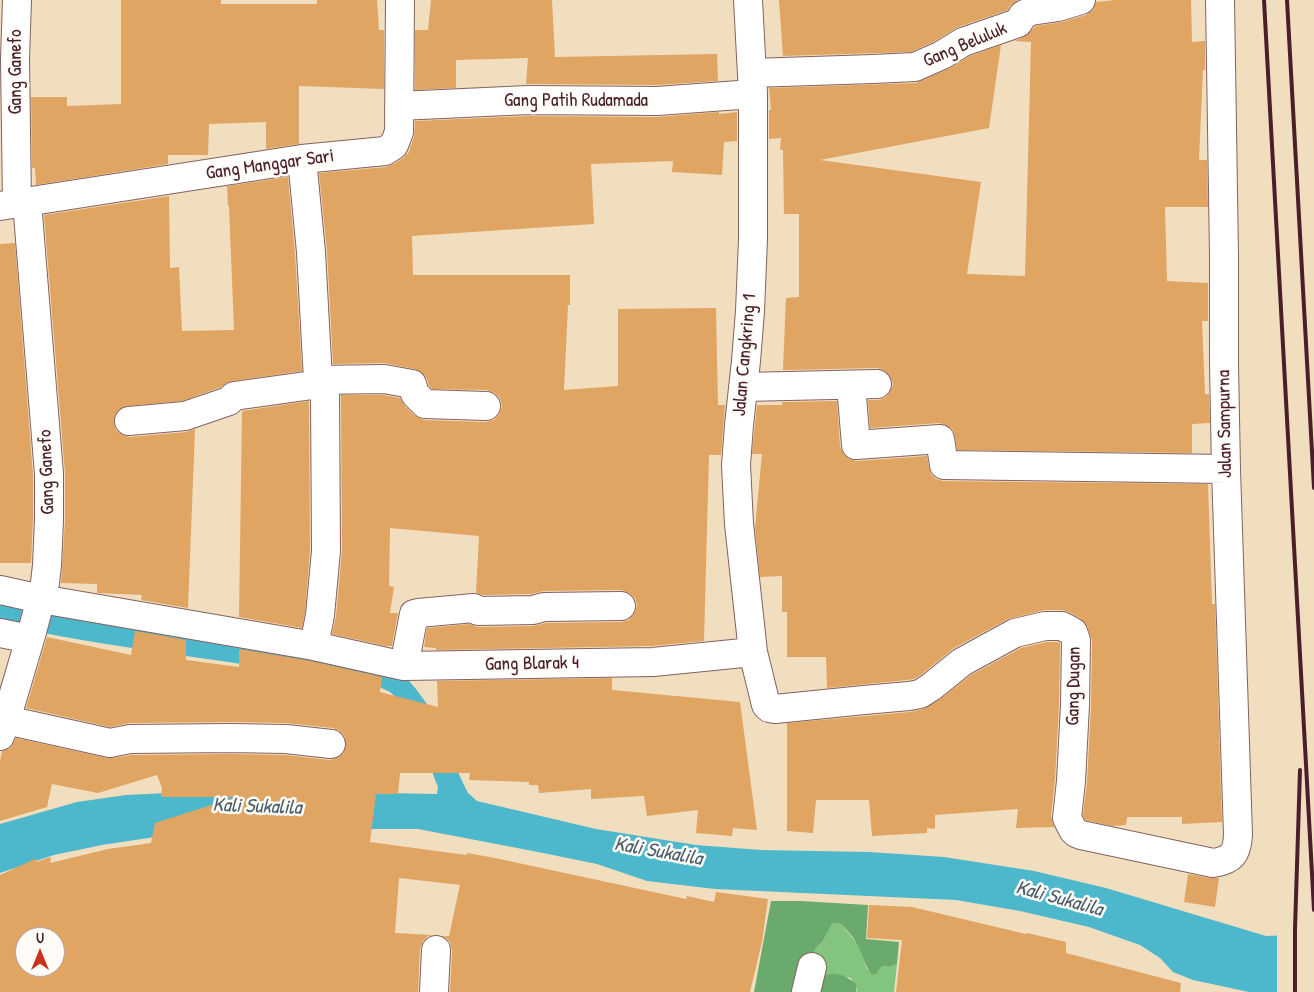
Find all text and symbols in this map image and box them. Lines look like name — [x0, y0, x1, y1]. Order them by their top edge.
street label: Gang Beluluk — [920, 17, 1010, 73]
street label: Gang Ganefo — [5, 29, 27, 115]
street label: Gang Patih Rudamada — [504, 90, 648, 112]
street label: Gang Manggar Sari — [204, 145, 336, 185]
street label: Jalan Cangkring 1 — [728, 293, 762, 417]
street label: Jalan Sampurna — [1213, 370, 1237, 478]
street label: Gang Ganefo — [34, 429, 60, 515]
street label: Gang Dugan — [1062, 646, 1086, 726]
street label: Gang Blarak 4 — [485, 652, 579, 676]
water label: Kali Sukalila — [212, 793, 302, 821]
water label: Kali Sukalila — [612, 832, 704, 872]
water label: Kali Sukalila — [1013, 876, 1105, 922]
north arrow — [15, 927, 65, 977]
text: U — [36, 928, 44, 947]

